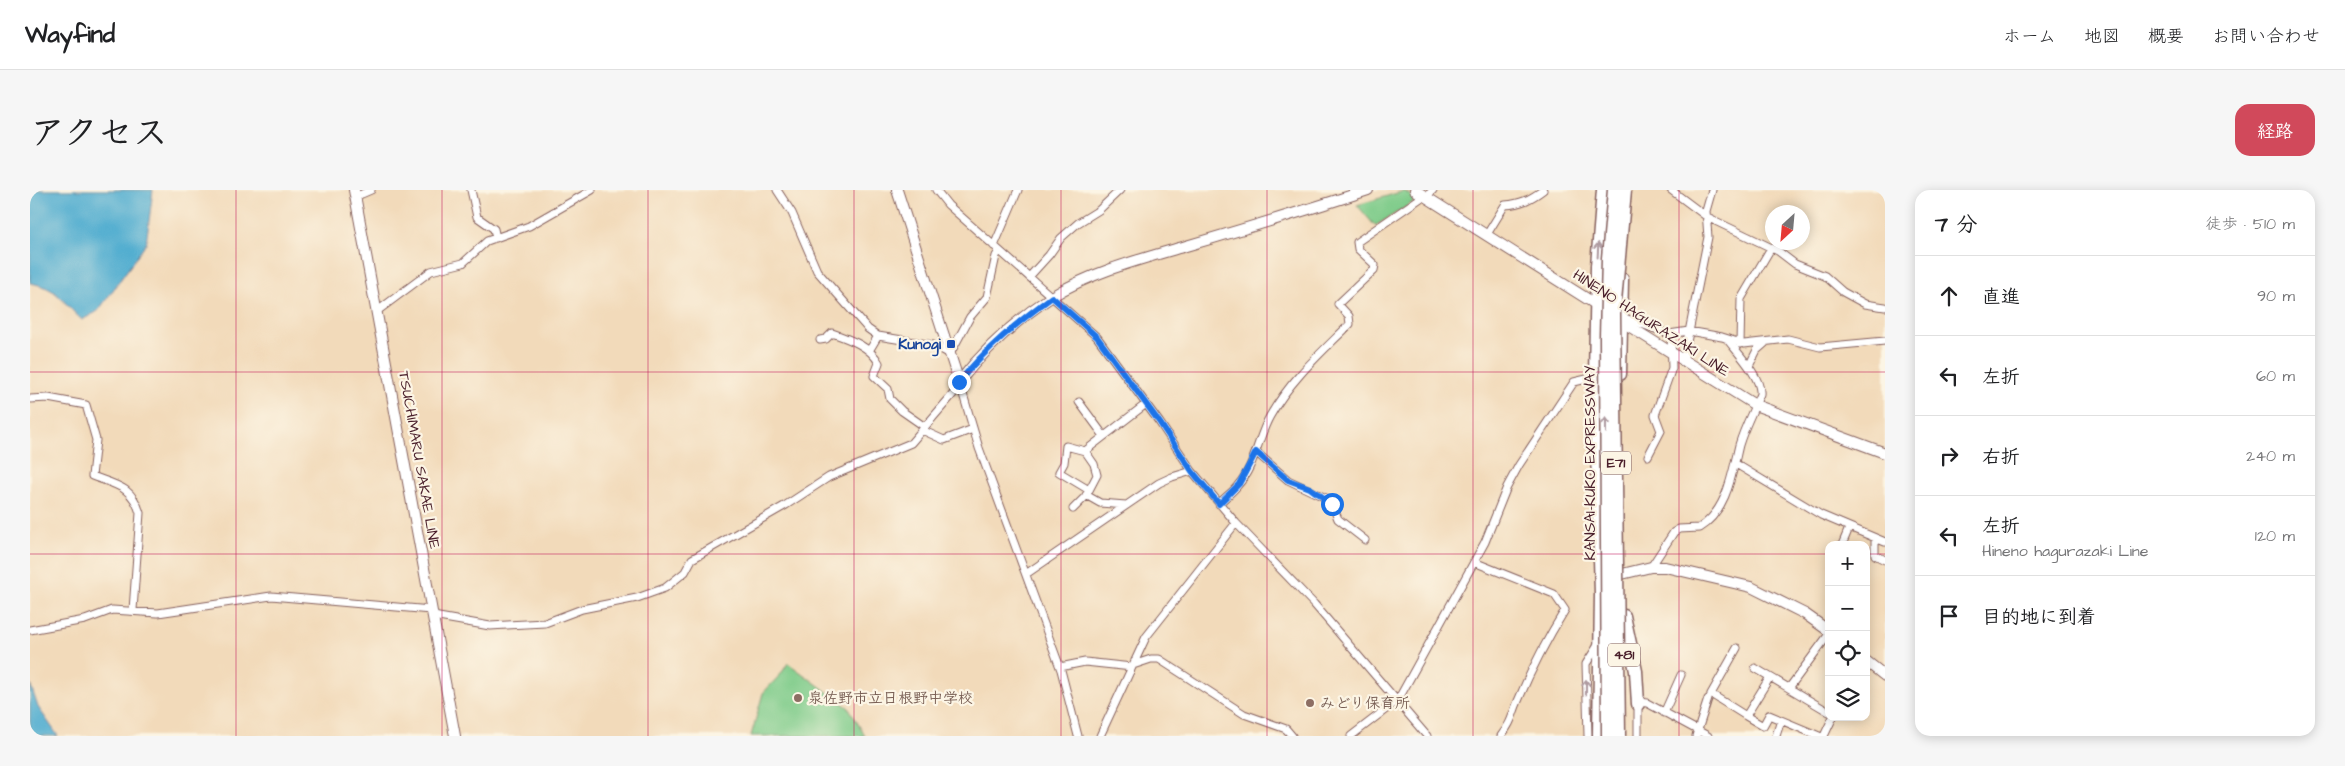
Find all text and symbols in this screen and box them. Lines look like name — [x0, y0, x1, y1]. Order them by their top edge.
text: Wayfind — [25, 18, 115, 52]
text: ホーム — [2003, 24, 2056, 49]
text: 地図 — [2084, 24, 2120, 49]
text: 概要 — [2148, 24, 2184, 49]
text: お問い合わせ — [2212, 24, 2320, 49]
button: 経路 — [2235, 104, 2315, 156]
text: アクセス — [30, 109, 168, 158]
north arrow — [1765, 205, 1810, 250]
text: 7 分 — [1935, 210, 1977, 239]
text: 徒歩 · 510 m — [2206, 213, 2295, 235]
one-way arrow — [1594, 242, 1603, 258]
street label: HINENO HAGURAZAKI LINE — [1569, 264, 1733, 382]
icon: ahead — [1935, 282, 1963, 310]
text: 直進 — [1982, 284, 2020, 311]
text: 90 m — [2257, 285, 2295, 307]
place label: Kunogi — [898, 334, 942, 357]
marker: Kunogi — [945, 338, 957, 350]
icon: left — [1935, 362, 1963, 390]
text: 左折 — [1982, 364, 2020, 391]
text: 60 m — [2256, 365, 2295, 387]
street label: KANSAI-KUKO EXPRESSWAY — [1580, 366, 1601, 560]
street label: TSUCHIMARU SAKAE LINE — [393, 369, 445, 551]
route end — [948, 371, 971, 394]
one-way arrow — [1601, 417, 1611, 434]
icon: right — [1935, 442, 1963, 470]
text: 右折 — [1982, 444, 2020, 471]
text: 240 m — [2246, 445, 2295, 467]
road number: E71 — [1601, 452, 1631, 474]
route start — [1321, 493, 1344, 516]
text: 左折 — [1982, 513, 2020, 540]
icon: left — [1935, 522, 1963, 550]
text: 120 m — [2255, 525, 2295, 547]
text: Hineno hagurazaki Line — [1982, 540, 2148, 562]
map controls — [1825, 541, 1870, 721]
button: + — [1825, 541, 1870, 586]
button: − — [1825, 586, 1870, 631]
icon: arrive — [1935, 602, 1963, 630]
text: 目的地に到着 — [1982, 604, 2096, 631]
button: locate — [1825, 631, 1870, 676]
road number: 481 — [1608, 644, 1640, 666]
button: layers — [1825, 676, 1870, 721]
one-way arrow — [1581, 680, 1591, 696]
place label: 泉佐野市立日根野中学校 — [808, 688, 973, 709]
marker: 泉佐野市立日根野中学校 — [792, 692, 804, 704]
place label: みどり保育所 — [1320, 693, 1410, 714]
marker: みどり保育所 — [1304, 697, 1316, 709]

